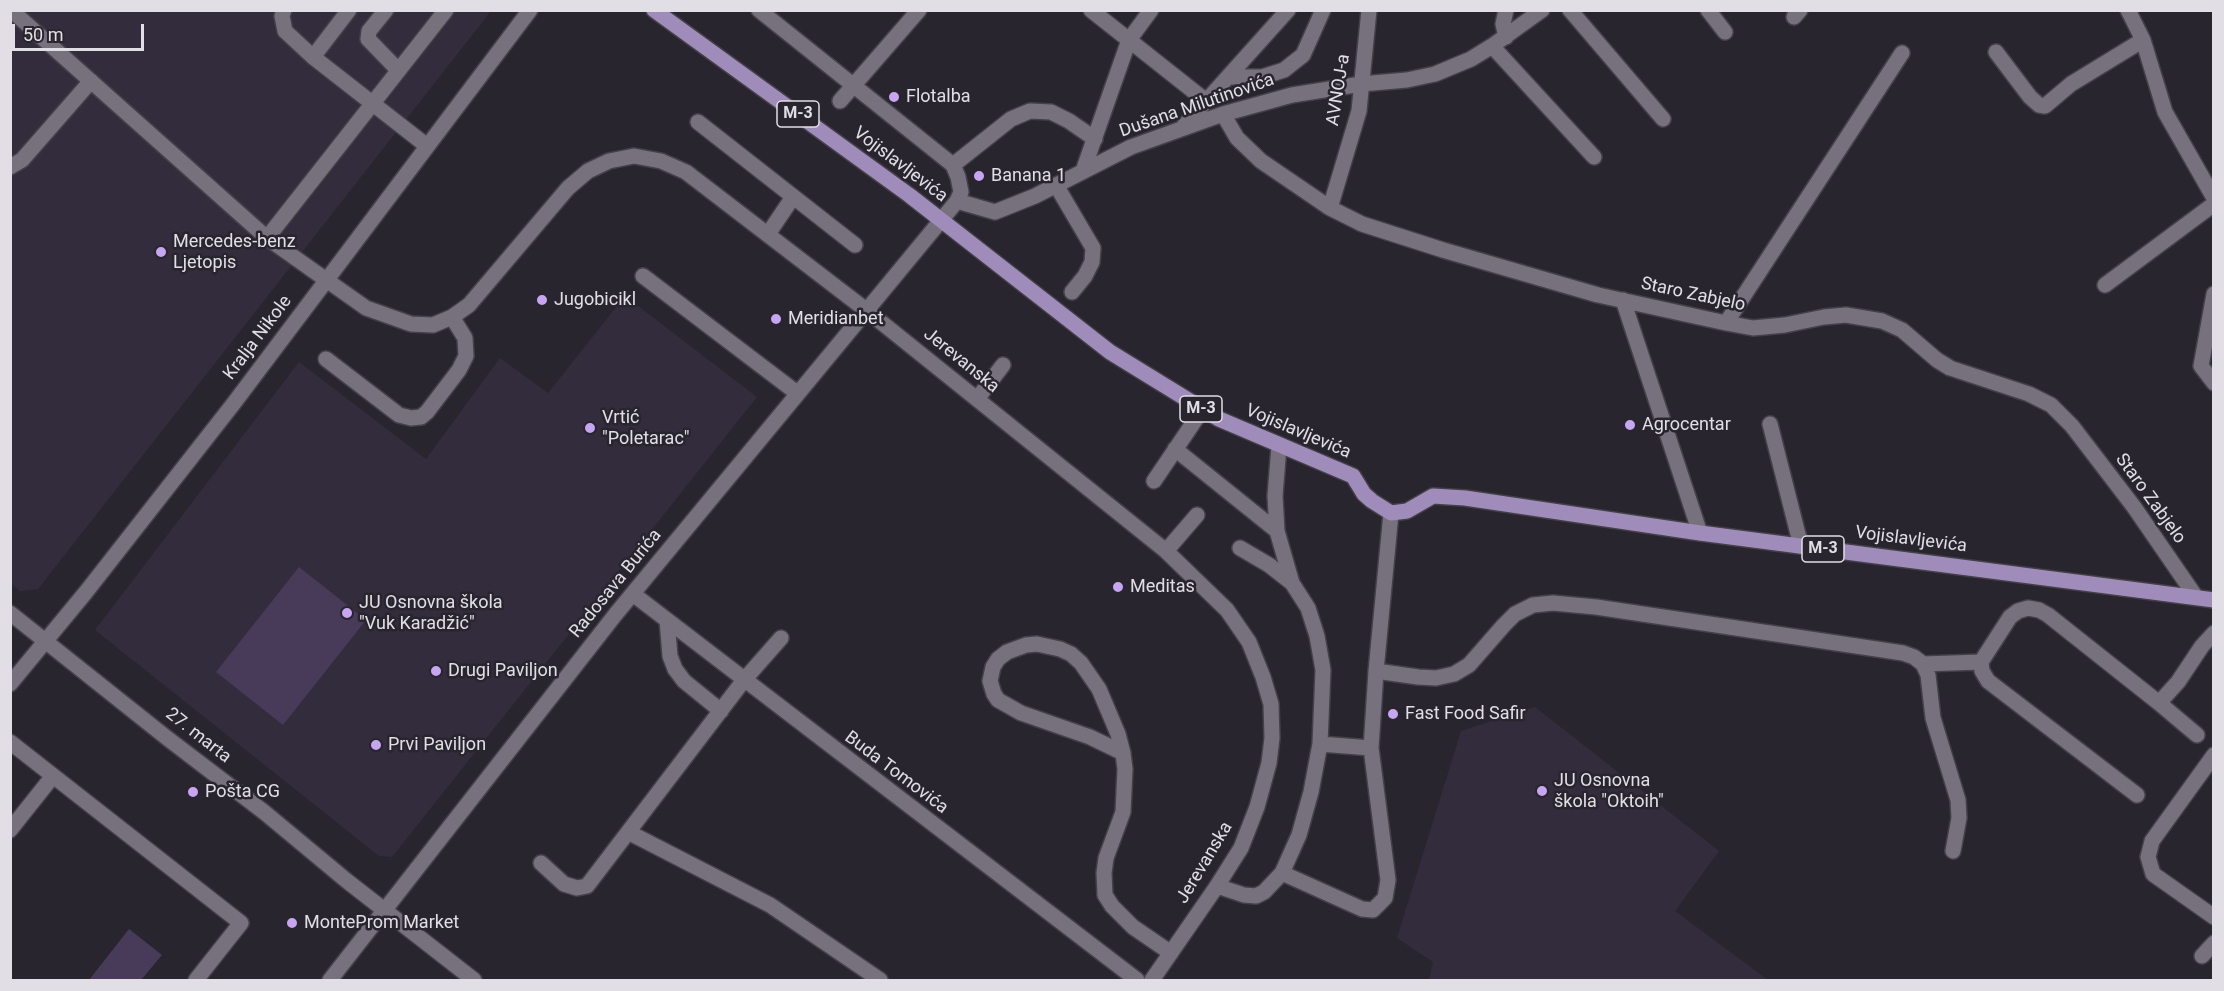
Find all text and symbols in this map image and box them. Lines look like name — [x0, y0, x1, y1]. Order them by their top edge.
scale bar — [15, 12, 147, 50]
text: 50 m — [23, 24, 63, 45]
street label: AVNOJ-a — [1323, 53, 1355, 127]
street label: Dušana Milutinovića — [1117, 69, 1277, 143]
place label: Flotalba — [906, 86, 971, 108]
marker: Flotalba — [887, 90, 901, 104]
road number: M-3 — [777, 101, 819, 127]
street label: Vojislavljevića — [849, 123, 951, 207]
place label: Banana 1 — [991, 165, 1066, 187]
marker: Banana 1 — [972, 169, 986, 183]
place label: Mercedes-benz Ljetopis — [173, 231, 296, 274]
marker: Mercedes-benz Ljetopis — [154, 245, 168, 259]
street label: Staro Zabjelo — [1639, 273, 1747, 317]
place label: Jugobicikl — [554, 289, 636, 311]
street label: Kralja Nikole — [219, 291, 297, 385]
marker: Jugobicikl — [535, 293, 549, 307]
place label: Meridianbet — [788, 308, 884, 330]
marker: Meridianbet — [769, 312, 783, 326]
street label: Jerevanska — [919, 324, 1003, 398]
road number: M-3 — [1180, 396, 1222, 422]
street label: Vojislavljevića — [1242, 400, 1354, 464]
place label: Vrtić "Poletarac" — [602, 407, 690, 450]
place label: Agrocentar — [1642, 414, 1731, 436]
marker: Agrocentar — [1623, 418, 1637, 432]
marker: Vrtić "Poletarac" — [583, 421, 597, 435]
street label: Staro Zabjelo — [2110, 450, 2190, 548]
street label: Vojislavljevića — [1854, 522, 1968, 558]
street label: Radosava Burića — [565, 525, 667, 643]
road number: M-3 — [1802, 536, 1844, 562]
place label: Meditas — [1130, 576, 1195, 598]
marker: Meditas — [1111, 580, 1125, 594]
place label: JU Osnovna škola "Vuk Karadžić" — [359, 592, 503, 634]
marker: JU Osnovna škola "Vuk Karadžić" — [340, 606, 354, 620]
place label: Drugi Paviljon — [448, 660, 558, 682]
marker: Drugi Paviljon — [429, 664, 443, 678]
place label: Fast Food Safir — [1405, 703, 1526, 725]
street label: 27. marta — [161, 704, 235, 768]
marker: Fast Food Safir — [1386, 707, 1400, 721]
street label: Buda Tomovića — [840, 727, 952, 819]
place label: Prvi Paviljon — [388, 734, 486, 756]
marker: Prvi Paviljon — [369, 738, 383, 752]
place label: JU Osnovna škola "Oktoih" — [1554, 770, 1664, 812]
place label: Pošta CG — [205, 781, 280, 803]
marker: JU Osnovna škola "Oktoih" — [1535, 784, 1549, 798]
marker: Pošta CG — [186, 785, 200, 799]
street label: Jerevanska — [1172, 818, 1238, 908]
place label: MonteProm Market — [304, 912, 459, 934]
marker: MonteProm Market — [285, 916, 299, 930]

